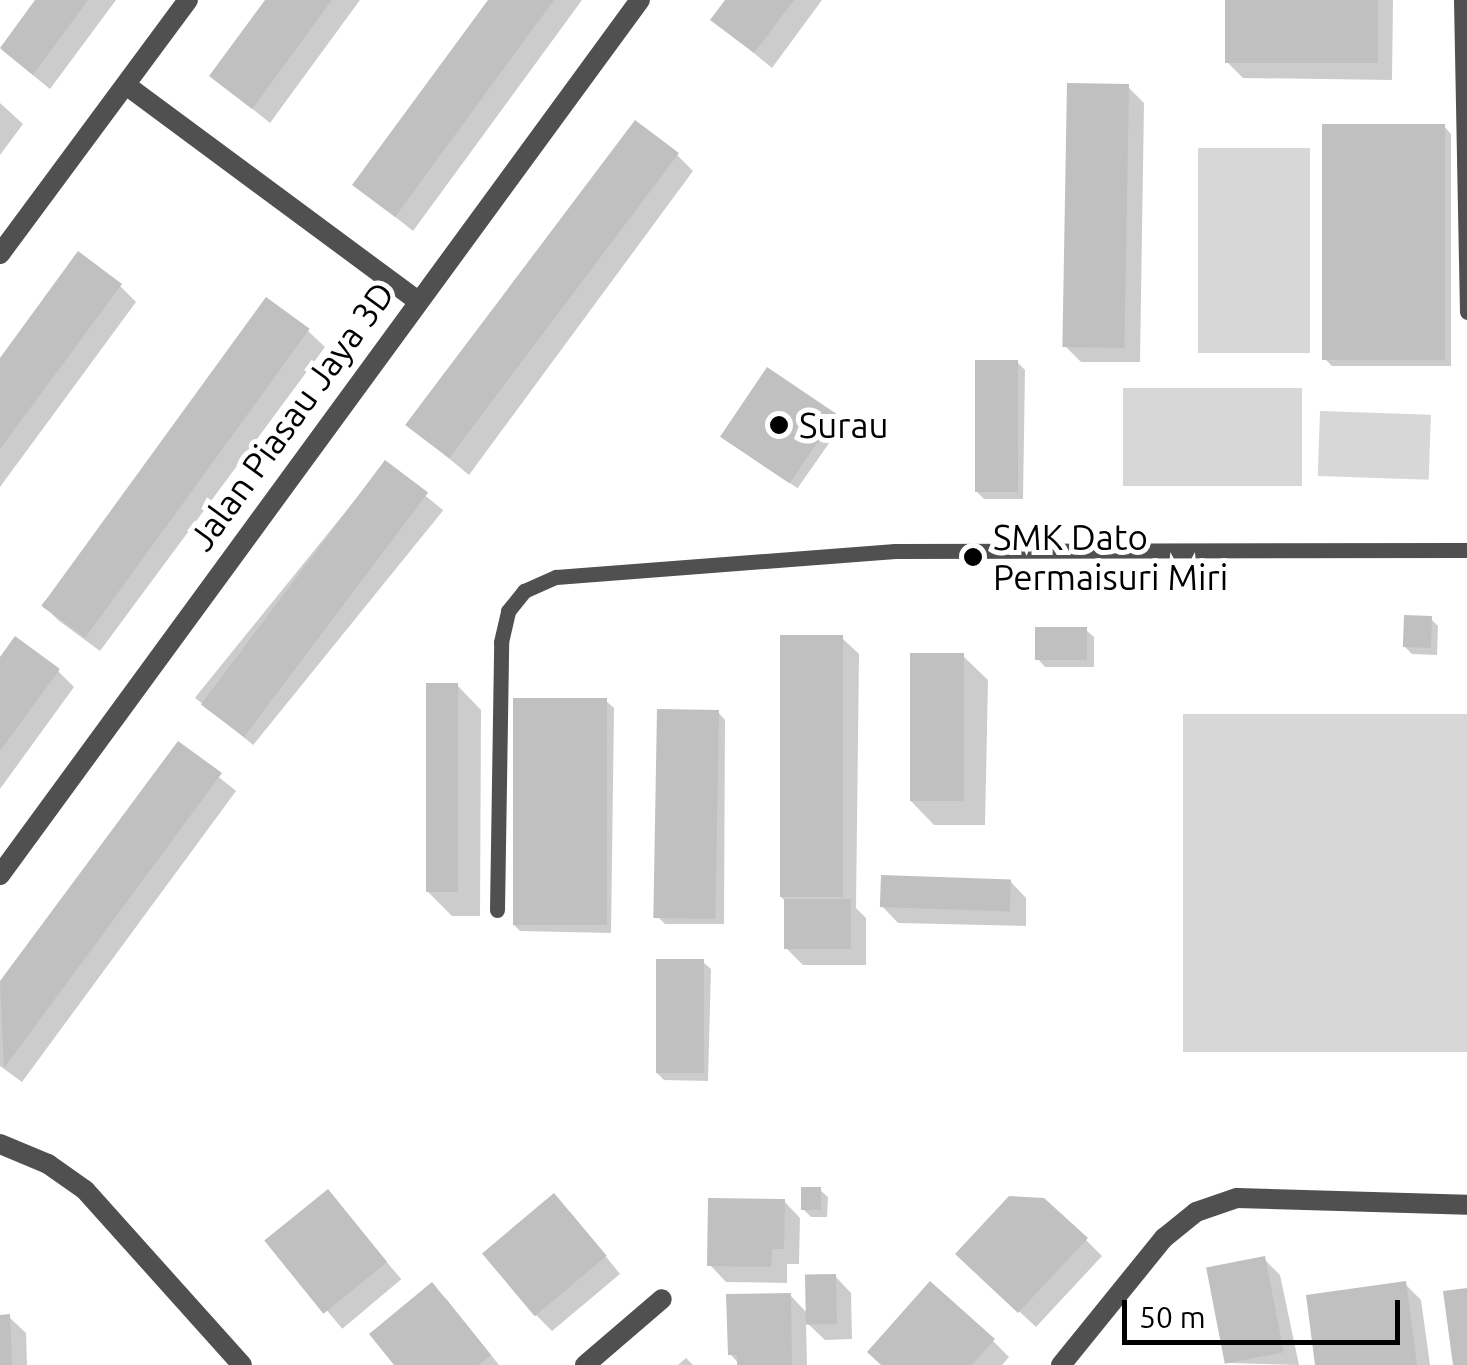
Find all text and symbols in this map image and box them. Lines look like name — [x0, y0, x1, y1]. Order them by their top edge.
street label: Jalan Piasau Jaya 3D — [180, 274, 402, 558]
place label: Surau — [799, 404, 889, 446]
marker: Surau — [768, 414, 790, 436]
place label: SMK Dato Permaisuri Miri — [993, 516, 1228, 598]
marker: SMK Dato Permaisuri Miri — [962, 546, 984, 568]
scale bar — [1127, 1280, 1404, 1342]
text: 50 m — [1139, 1300, 1206, 1334]

